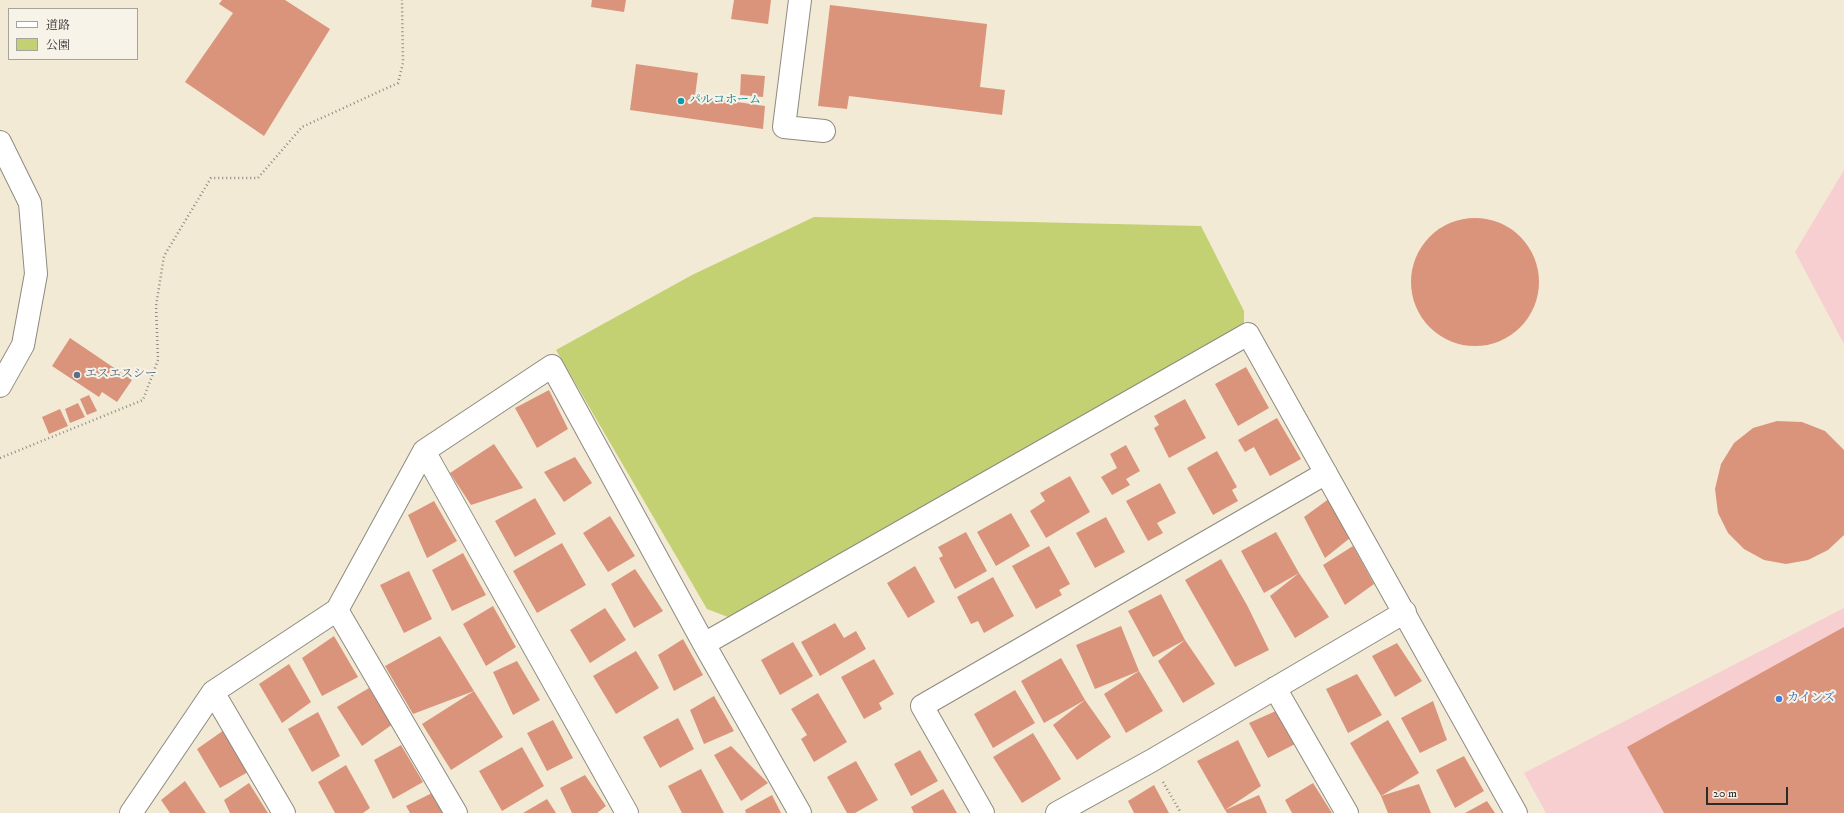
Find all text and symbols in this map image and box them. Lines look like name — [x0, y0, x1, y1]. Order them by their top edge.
legend — [8, 8, 138, 60]
text: 道路 — [46, 18, 70, 33]
text: 公園 — [46, 38, 70, 53]
place label: パルコホーム — [689, 94, 761, 108]
marker: パルコホーム — [676, 96, 686, 106]
place label: エスエスシー — [85, 368, 157, 382]
marker: エスエスシー — [72, 370, 82, 380]
place label: カインズ — [1787, 692, 1835, 706]
marker: カインズ — [1774, 694, 1784, 704]
scale bar — [1708, 779, 1790, 805]
text: 20 m — [1713, 786, 1737, 801]

